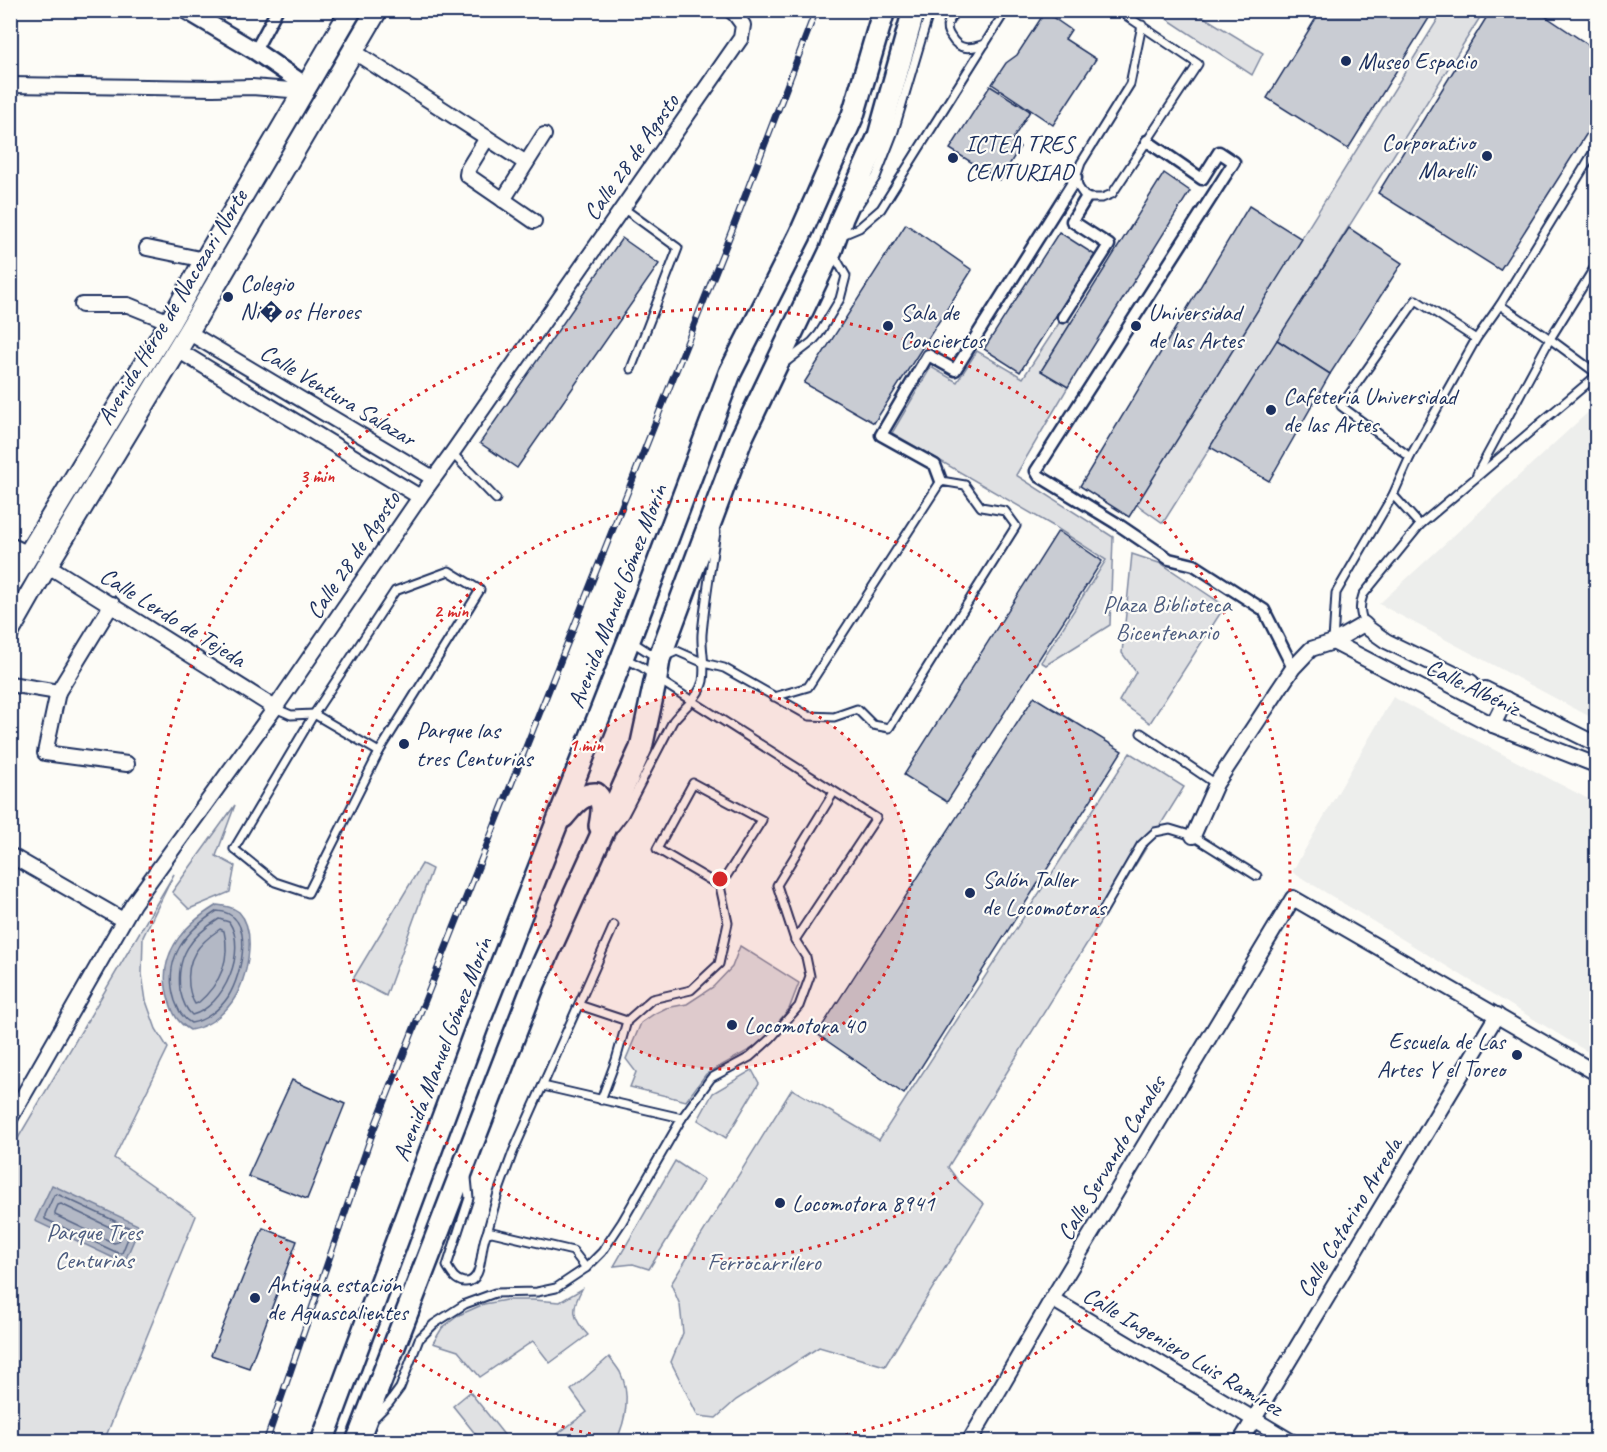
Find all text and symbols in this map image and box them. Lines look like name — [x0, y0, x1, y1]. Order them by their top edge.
place label: Museo Espacio — [1358, 46, 1478, 76]
marker: Museo Espacio — [1339, 54, 1353, 68]
street label: Calle 28 de Agosto — [576, 87, 687, 226]
place label: Corporativo Marelli — [1382, 127, 1479, 185]
place label: ICTEA TRES CENTURIAD — [965, 129, 1077, 187]
marker: Corporativo Marelli — [1480, 149, 1494, 163]
marker: ICTEA TRES CENTURIAD — [946, 151, 960, 165]
street label: Avenida Héroe de Nacozari Norte — [90, 182, 255, 430]
place label: Colegio Ni�os Heroes — [240, 268, 362, 326]
marker: Colegio Ni�os Heroes — [221, 290, 235, 304]
place label: Sala de Conciertos — [900, 297, 986, 355]
place label: Universidad de las Artes — [1148, 297, 1245, 355]
marker: Sala de Conciertos — [881, 319, 895, 333]
marker: Universidad de las Artes — [1129, 319, 1143, 333]
street label: Calle Ventura Salazar — [255, 337, 423, 454]
place label: Cafeteria Universidad de las Artes — [1283, 381, 1460, 439]
marker: Cafeteria Universidad de las Artes — [1264, 403, 1278, 417]
text: 3 min — [300, 465, 335, 487]
street label: Avenida Manuel Gómez Morín — [560, 479, 674, 712]
street label: Calle 28 de Agosto — [299, 484, 408, 625]
street label: Calle Lerdo de Tejeda — [95, 560, 253, 674]
park label: Plaza Biblioteca Bicentenario — [1103, 589, 1233, 647]
text: 2 min — [434, 600, 469, 622]
street label: Calle Albéniz — [1421, 651, 1527, 724]
place label: Parque las tres Centurias — [416, 715, 535, 773]
text: 1 min — [569, 734, 604, 756]
marker: Parque las tres Centurias — [397, 737, 411, 751]
place label: Salón Taller de Locomotoras — [982, 864, 1107, 922]
centre of rings — [710, 869, 730, 889]
marker: Salón Taller de Locomotoras — [963, 886, 977, 900]
street label: Avenida Manuel Gómez Morín — [385, 932, 499, 1165]
place label: Locomotora 40 — [744, 1010, 867, 1040]
marker: Locomotora 40 — [725, 1018, 739, 1032]
place label: Escuela de Las Artes Y el Toreo — [1377, 1026, 1508, 1084]
marker: Escuela de Las Artes Y el Toreo — [1510, 1048, 1524, 1062]
street label: Calle Servando Canales — [1050, 1069, 1173, 1246]
street label: Calle Catarino Arreola — [1290, 1130, 1410, 1302]
place label: Locomotora 8941 — [792, 1188, 936, 1218]
marker: Locomotora 8941 — [773, 1196, 787, 1210]
park label: Parque Tres Centurias — [46, 1217, 144, 1275]
park label: Ferrocarrilero — [707, 1247, 822, 1277]
place label: Antigua estación de Aguascalientes — [267, 1269, 409, 1327]
street label: Calle Ingeniero Luis Ramírez — [1078, 1279, 1290, 1424]
marker: Antigua estación de Aguascalientes — [248, 1291, 262, 1305]

